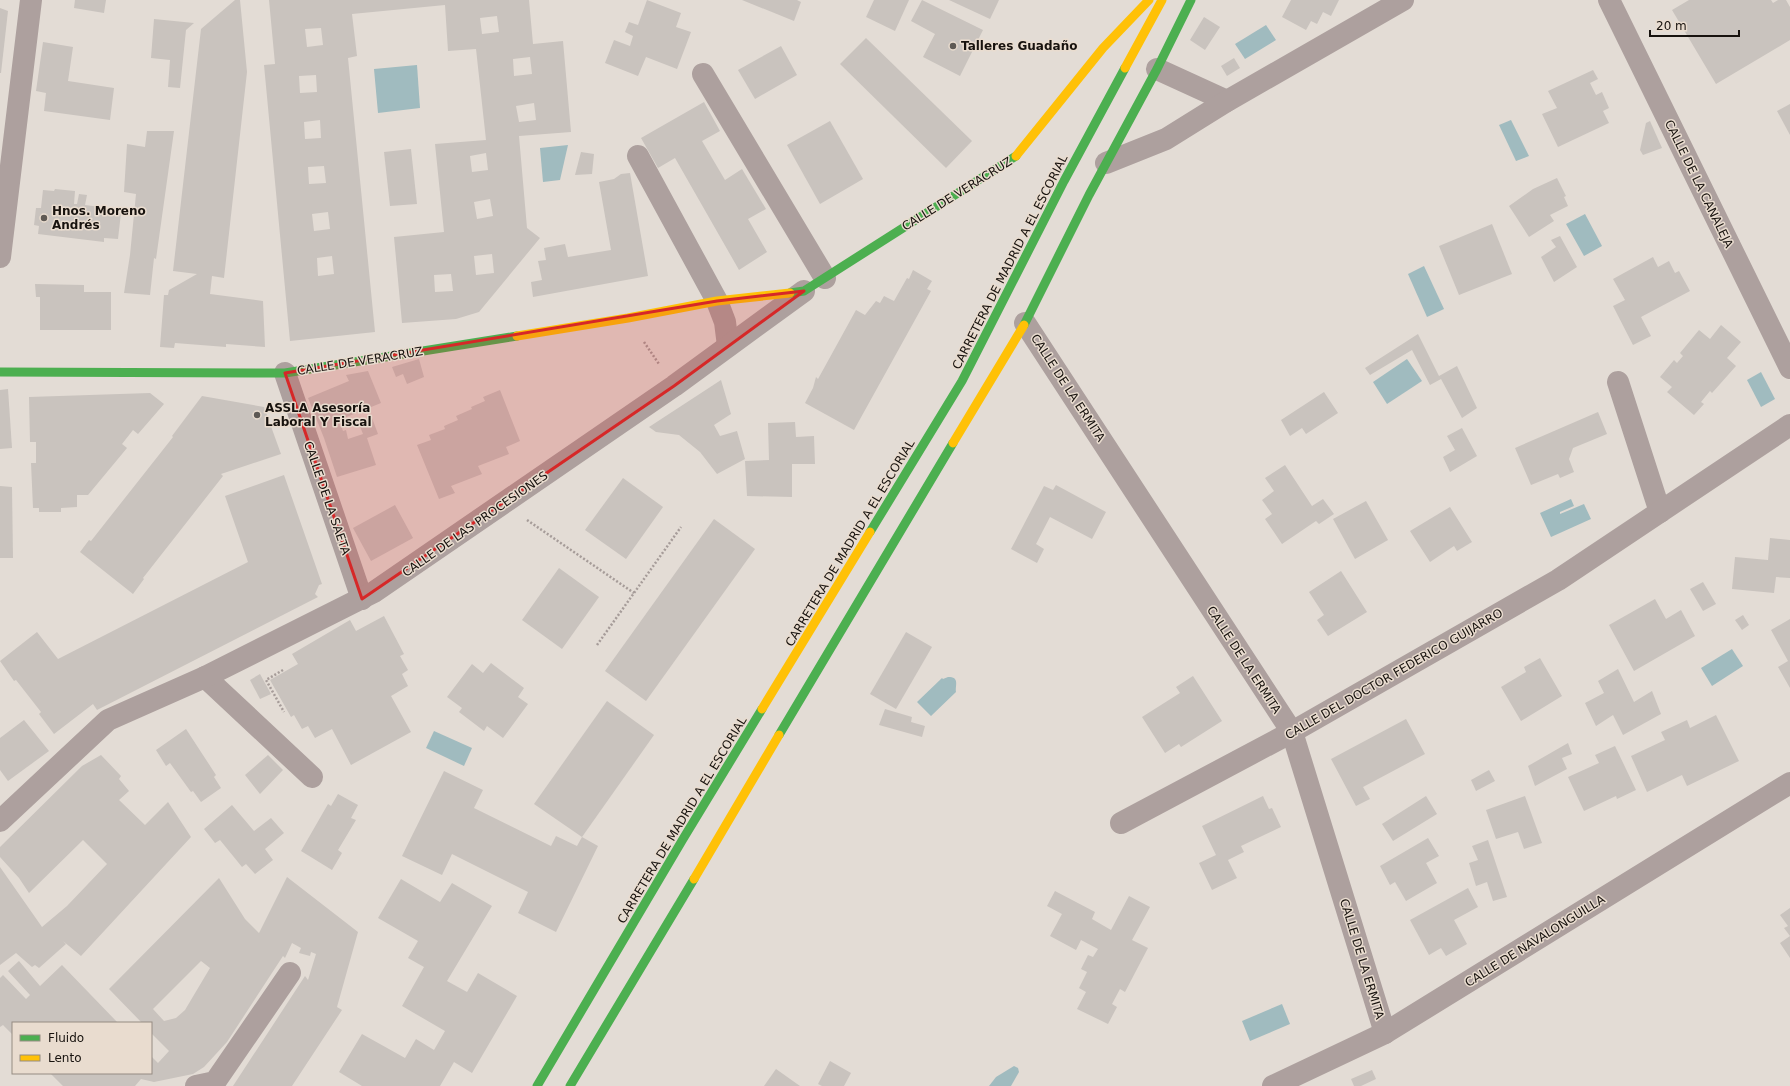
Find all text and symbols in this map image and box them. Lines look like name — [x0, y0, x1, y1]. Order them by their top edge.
scale bar — [1650, 12, 1739, 38]
text: 20 m — [1656, 19, 1687, 33]
place label: Talleres Guadaño — [961, 39, 1077, 53]
marker: Talleres Guadaño — [948, 41, 958, 51]
street label: CALLE DE LA CANALEJA — [1662, 118, 1736, 251]
street label: CARRETERA DE MADRID A EL ESCORIAL — [950, 152, 1071, 372]
street label: CALLE DE VERACRUZ — [899, 154, 1015, 234]
place label: Hnos. Moreno Andrés — [52, 204, 146, 232]
marker: Hnos. Moreno Andrés — [39, 213, 49, 223]
street label: CALLE DE LA ERMITA — [1028, 332, 1108, 445]
street label: CALLE DE VERACRUZ — [296, 344, 424, 378]
place label: ASSLA Asesoría Laboral Y Fiscal — [265, 401, 372, 429]
marker: ASSLA Asesoría Laboral Y Fiscal — [252, 410, 262, 420]
street label: CARRETERA DE MADRID A EL ESCORIAL — [782, 437, 918, 649]
street label: CALLE DE LA SAETA — [301, 439, 353, 557]
street label: CALLE DE LAS PROCESIONES — [400, 468, 550, 580]
street label: CALLE DE LA ERMITA — [1204, 604, 1284, 717]
street label: CALLE DEL DOCTOR FEDERICO GUIJARRO — [1283, 606, 1505, 742]
street label: CARRETERA DE MADRID A EL ESCORIAL — [614, 714, 750, 926]
street label: CALLE DE NAVALONGUILLA — [1463, 892, 1608, 990]
street label: CALLE DE LA ERMITA — [1337, 897, 1387, 1022]
legend — [12, 1022, 152, 1074]
text: Fluido — [48, 1031, 84, 1045]
text: Lento — [48, 1051, 82, 1065]

